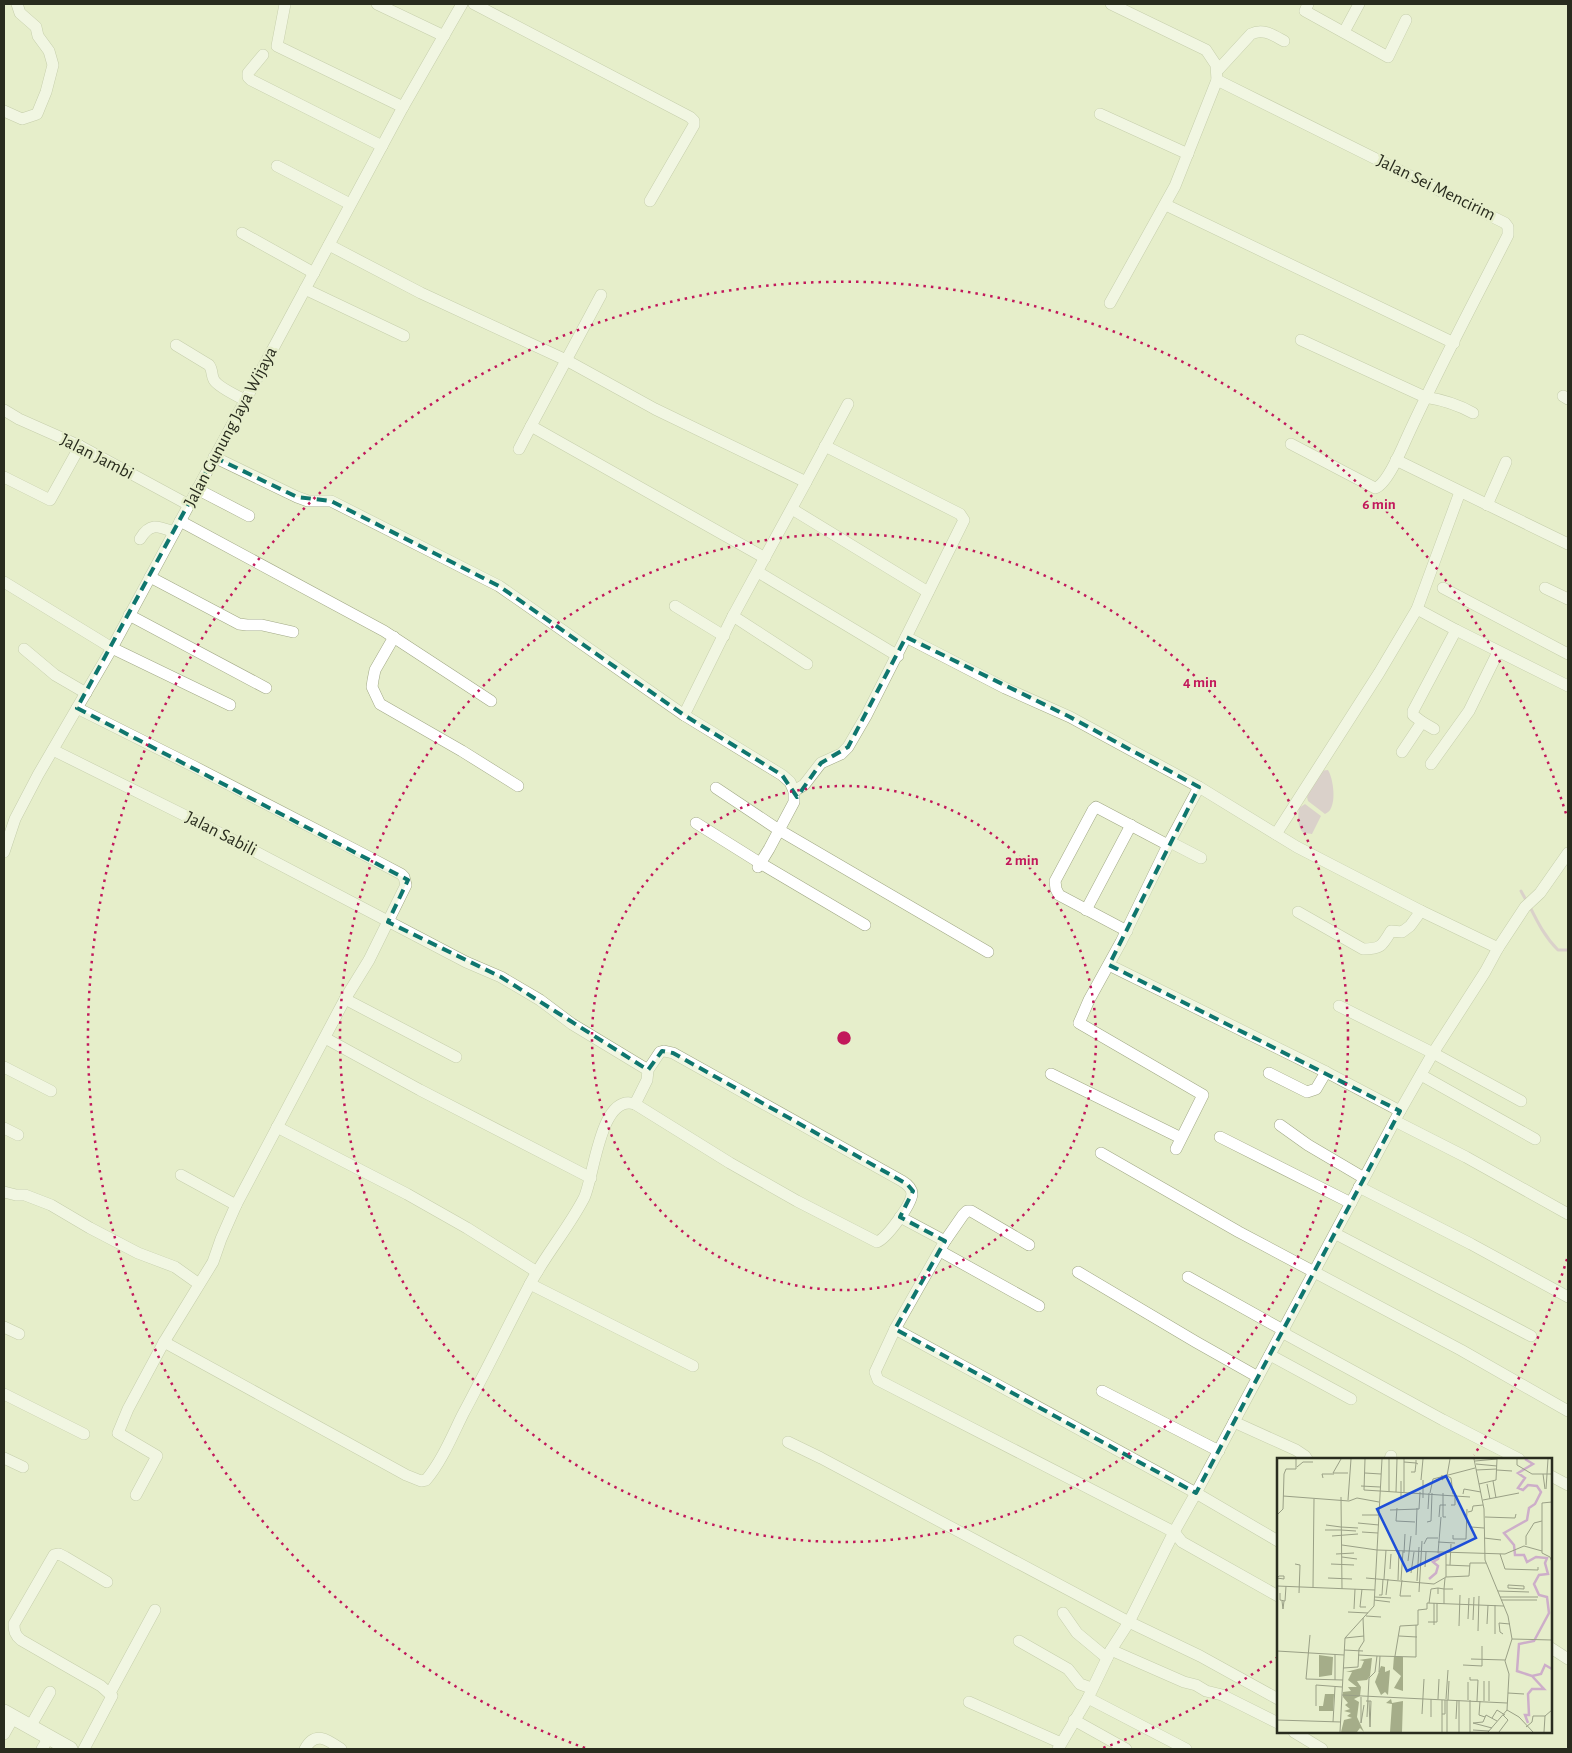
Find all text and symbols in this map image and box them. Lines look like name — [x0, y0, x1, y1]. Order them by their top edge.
street label: Jalan Sei Mencirim — [1374, 152, 1498, 224]
street label: Jalan Gunung Jaya Wijaya — [181, 344, 281, 510]
street label: Jalan Jambi — [57, 431, 137, 483]
text: 6 min — [1362, 497, 1396, 512]
text: 4 min — [1183, 675, 1217, 690]
street label: Jalan Sabili — [182, 808, 260, 860]
text: 2 min — [1005, 853, 1039, 868]
centre of rings — [835, 1029, 853, 1047]
inset map — [1277, 1458, 1552, 1733]

